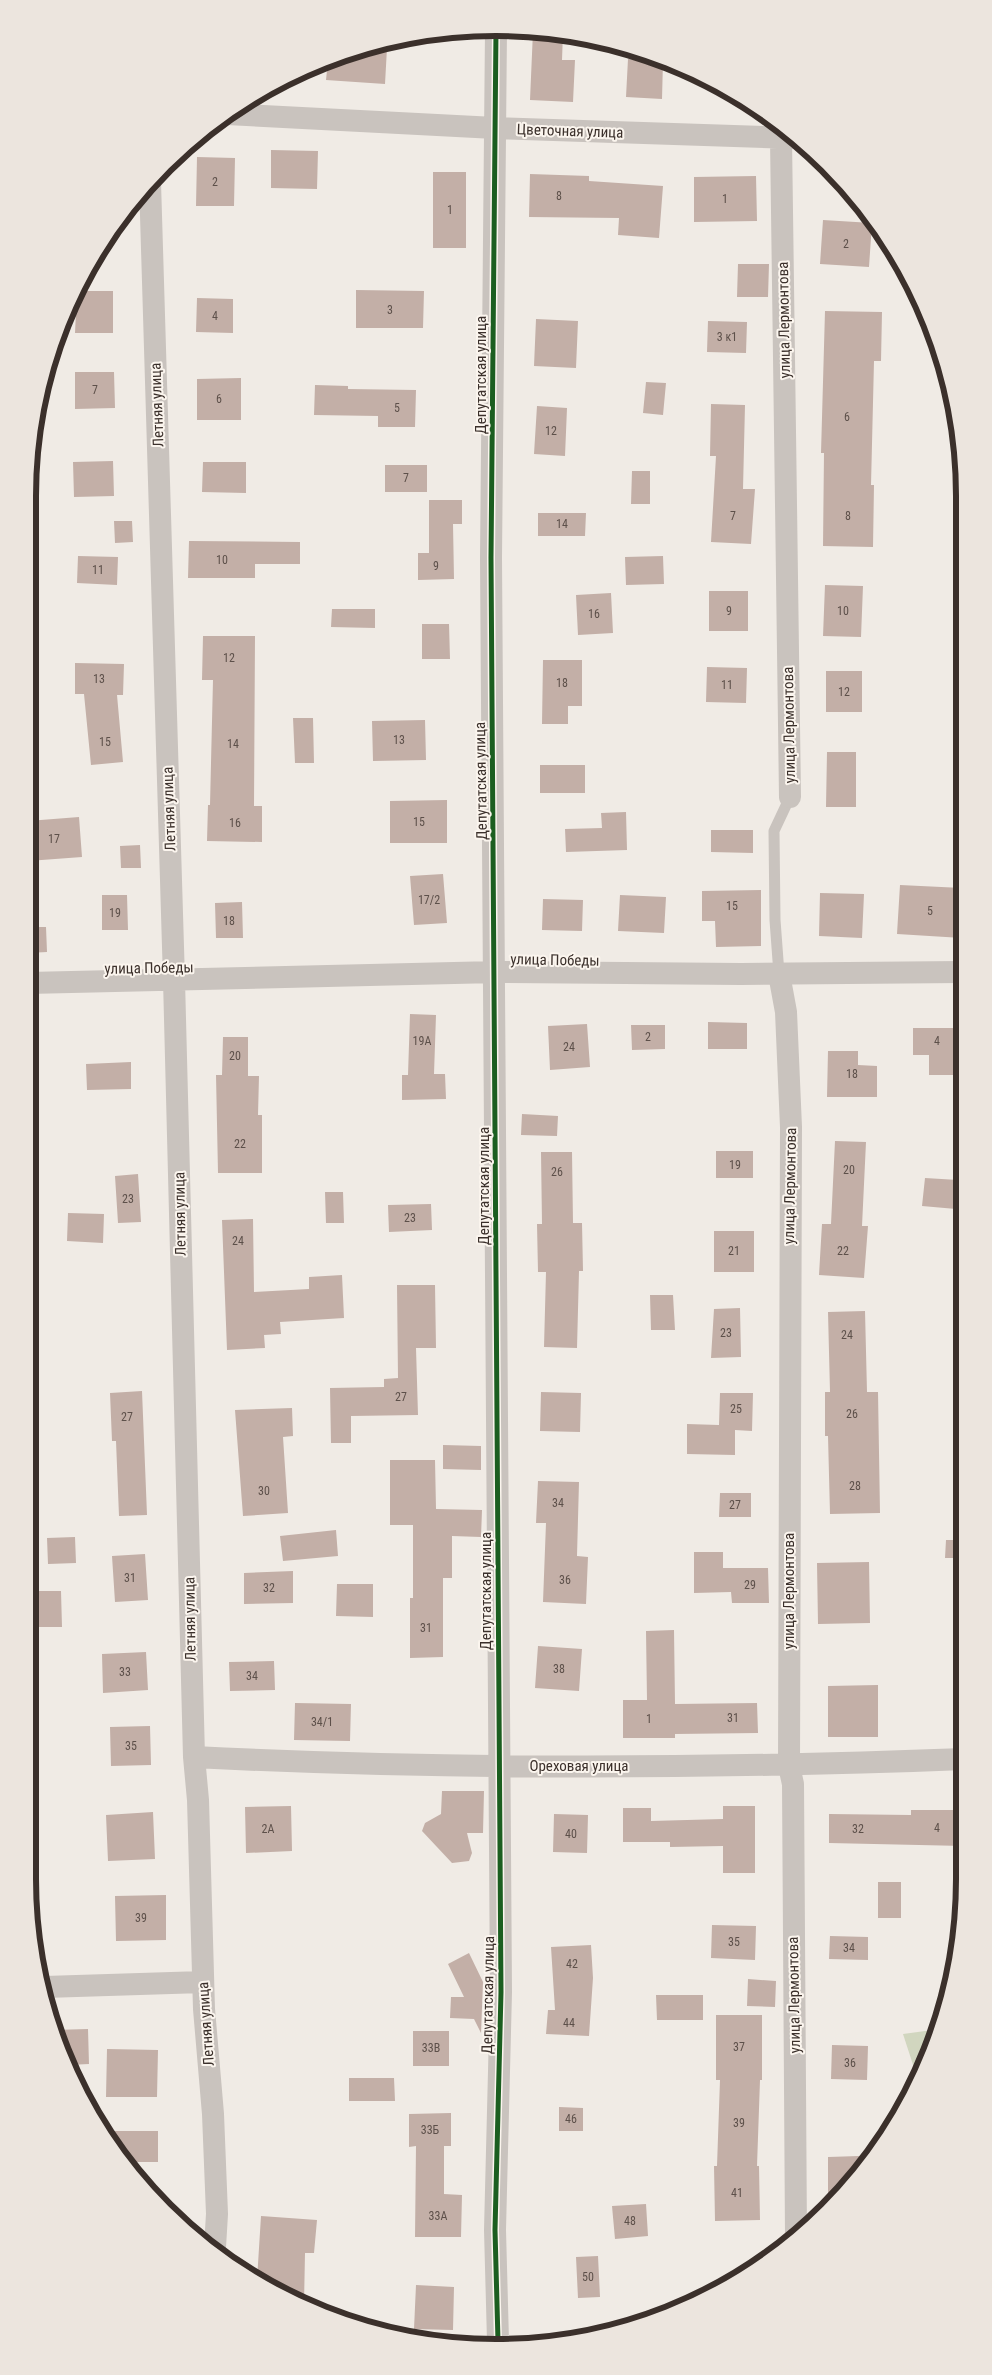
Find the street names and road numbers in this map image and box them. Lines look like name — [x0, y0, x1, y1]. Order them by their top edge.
street label: Цветочная улица — [516, 120, 624, 142]
street label: улица Лермонтова — [774, 262, 794, 378]
street label: Депутатская улица — [472, 316, 490, 434]
street label: Летняя улица — [147, 363, 167, 447]
street label: улица Лермонтова — [779, 667, 799, 783]
street label: Депутатская улица — [471, 722, 491, 840]
street label: Летняя улица — [159, 767, 179, 851]
street label: улица Победы — [510, 950, 600, 970]
street label: улица Победы — [104, 958, 194, 978]
street label: Депутатская улица — [475, 1127, 493, 1245]
street label: улица Лермонтова — [780, 1128, 800, 1244]
street label: Летняя улица — [170, 1172, 190, 1256]
street label: Депутатская улица — [477, 1532, 495, 1650]
street label: улица Лермонтова — [780, 1533, 798, 1649]
street label: Летняя улица — [180, 1577, 200, 1661]
street label: Ореховая улица — [529, 1757, 629, 1775]
street label: Депутатская улица — [478, 1936, 498, 2054]
street label: улица Лермонтова — [784, 1937, 804, 2053]
street label: Летняя улица — [194, 1981, 218, 2067]

